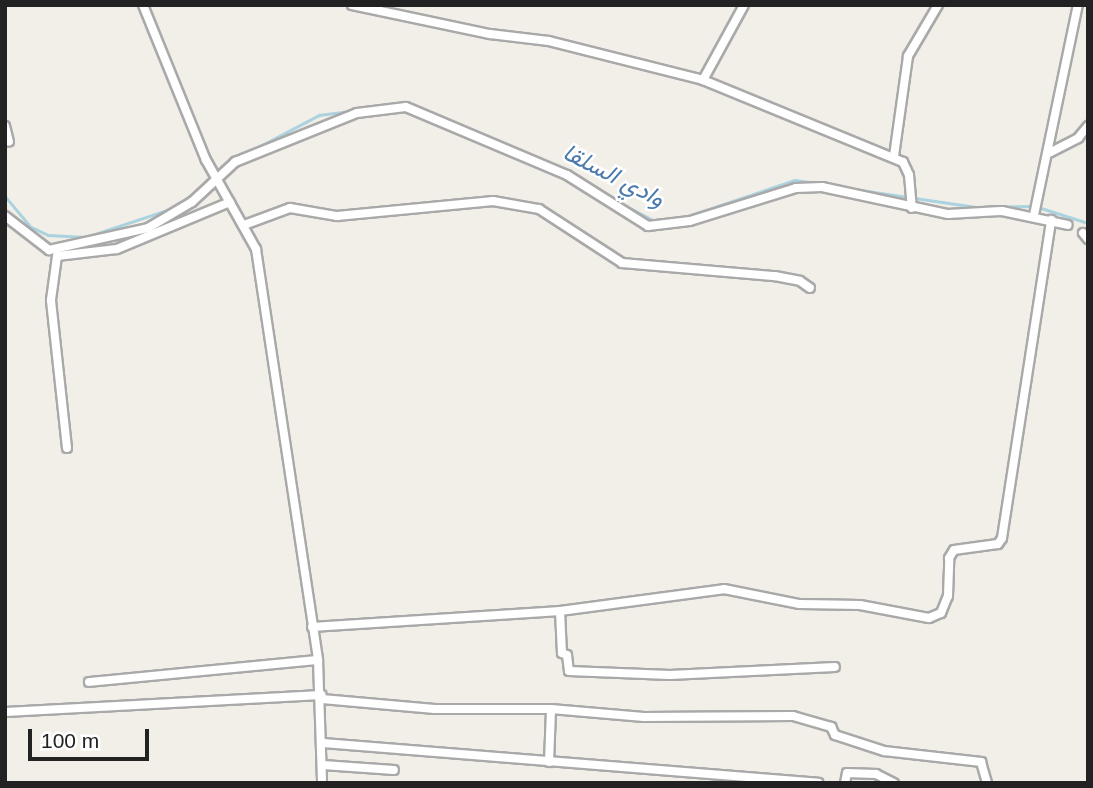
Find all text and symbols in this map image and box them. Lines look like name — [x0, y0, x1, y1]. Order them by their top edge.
water label: وادي السلقا — [558, 137, 670, 213]
scale bar — [32, 714, 152, 758]
text: 100 m — [41, 729, 99, 752]

